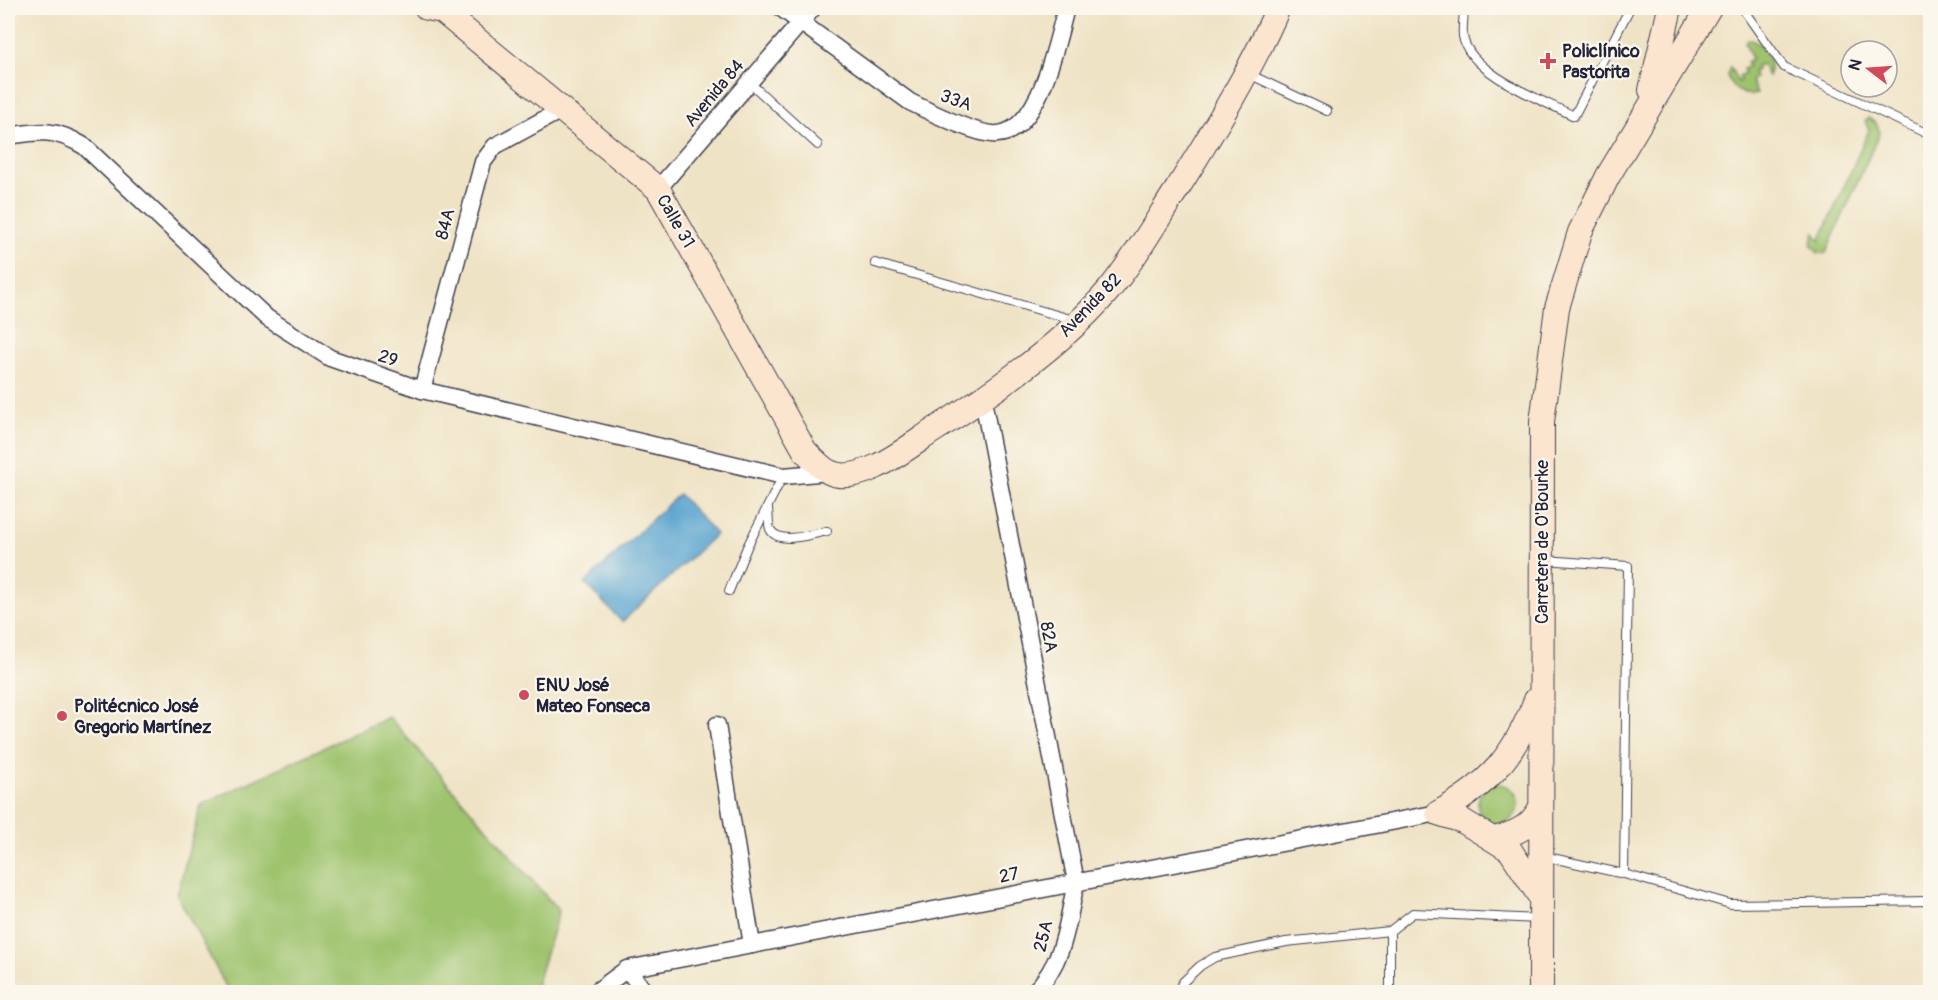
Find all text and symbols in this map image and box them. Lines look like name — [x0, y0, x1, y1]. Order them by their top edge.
north arrow — [1839, 39, 1899, 99]
place label: Policlínico Pastorita — [1562, 40, 1640, 84]
marker: Policlínico Pastorita — [1539, 52, 1557, 70]
street label: Avenida 84 — [679, 54, 750, 132]
text: N — [1844, 57, 1867, 73]
street label: 33A — [937, 84, 975, 117]
street label: Calle 31 — [651, 190, 700, 252]
street label: 84A — [431, 206, 460, 242]
street label: Avenida 82 — [1054, 268, 1127, 342]
street label: 29 — [375, 344, 401, 372]
street label: Carretera de O'Bourke — [1531, 460, 1554, 624]
street label: 82A — [1034, 620, 1063, 655]
place label: ENU José Mateo Fonseca — [536, 674, 651, 718]
marker: ENU José Mateo Fonseca — [517, 688, 531, 702]
place label: Politécnico José Gregorio Martínez — [74, 695, 212, 739]
marker: Politécnico José Gregorio Martínez — [55, 709, 69, 723]
street label: 27 — [997, 862, 1021, 889]
street label: 25A — [1029, 918, 1059, 954]

